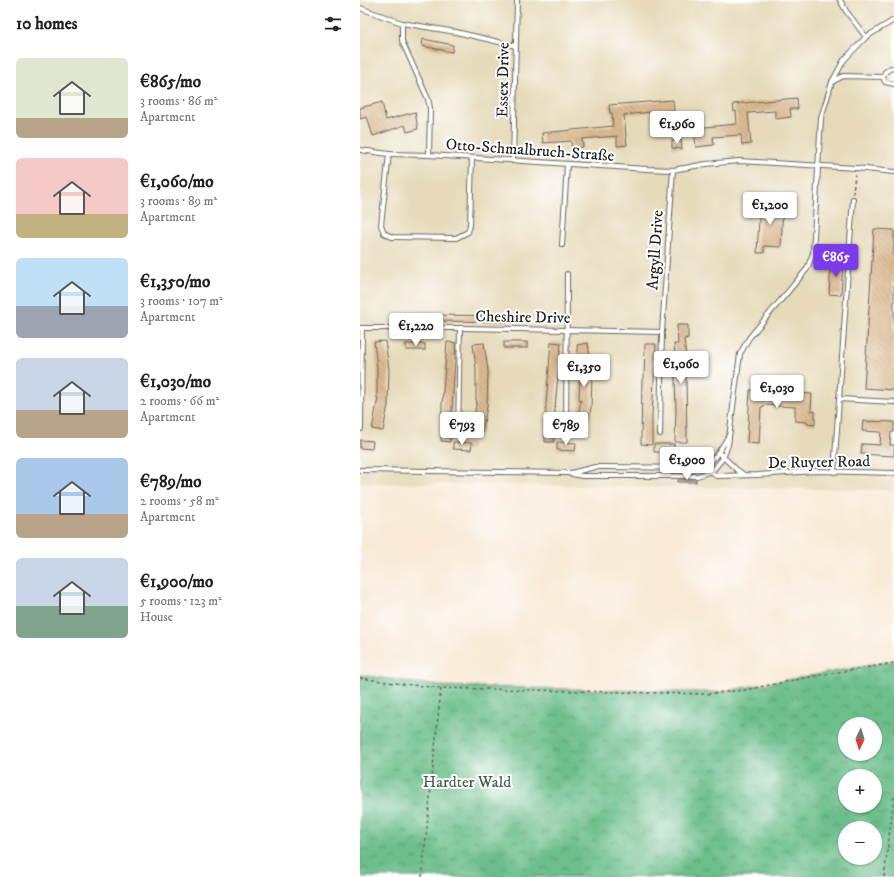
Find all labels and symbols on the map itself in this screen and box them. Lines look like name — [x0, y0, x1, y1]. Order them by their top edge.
street label: Essex Drive — [492, 42, 514, 118]
pin: €1,960 — [644, 111, 710, 145]
street label: Otto-Schmalbruch-Straße — [445, 134, 615, 166]
pin: €1,200 — [737, 192, 803, 226]
street label: Argyll Drive — [642, 209, 668, 291]
pin: €865 — [812, 244, 860, 278]
street label: Cheshire Drive — [475, 306, 571, 328]
pin: €1,220 — [383, 313, 449, 347]
pin: €1,060 — [648, 351, 714, 385]
pin: €1,350 — [551, 354, 617, 388]
pin: €1,030 — [744, 375, 810, 409]
pin: €793 — [438, 412, 486, 446]
pin: €789 — [542, 412, 590, 446]
pin: €1,900 — [654, 447, 720, 481]
street label: De Ruyter Road — [768, 451, 870, 473]
north arrow — [838, 717, 882, 761]
park label: Hardter Wald — [423, 772, 511, 792]

